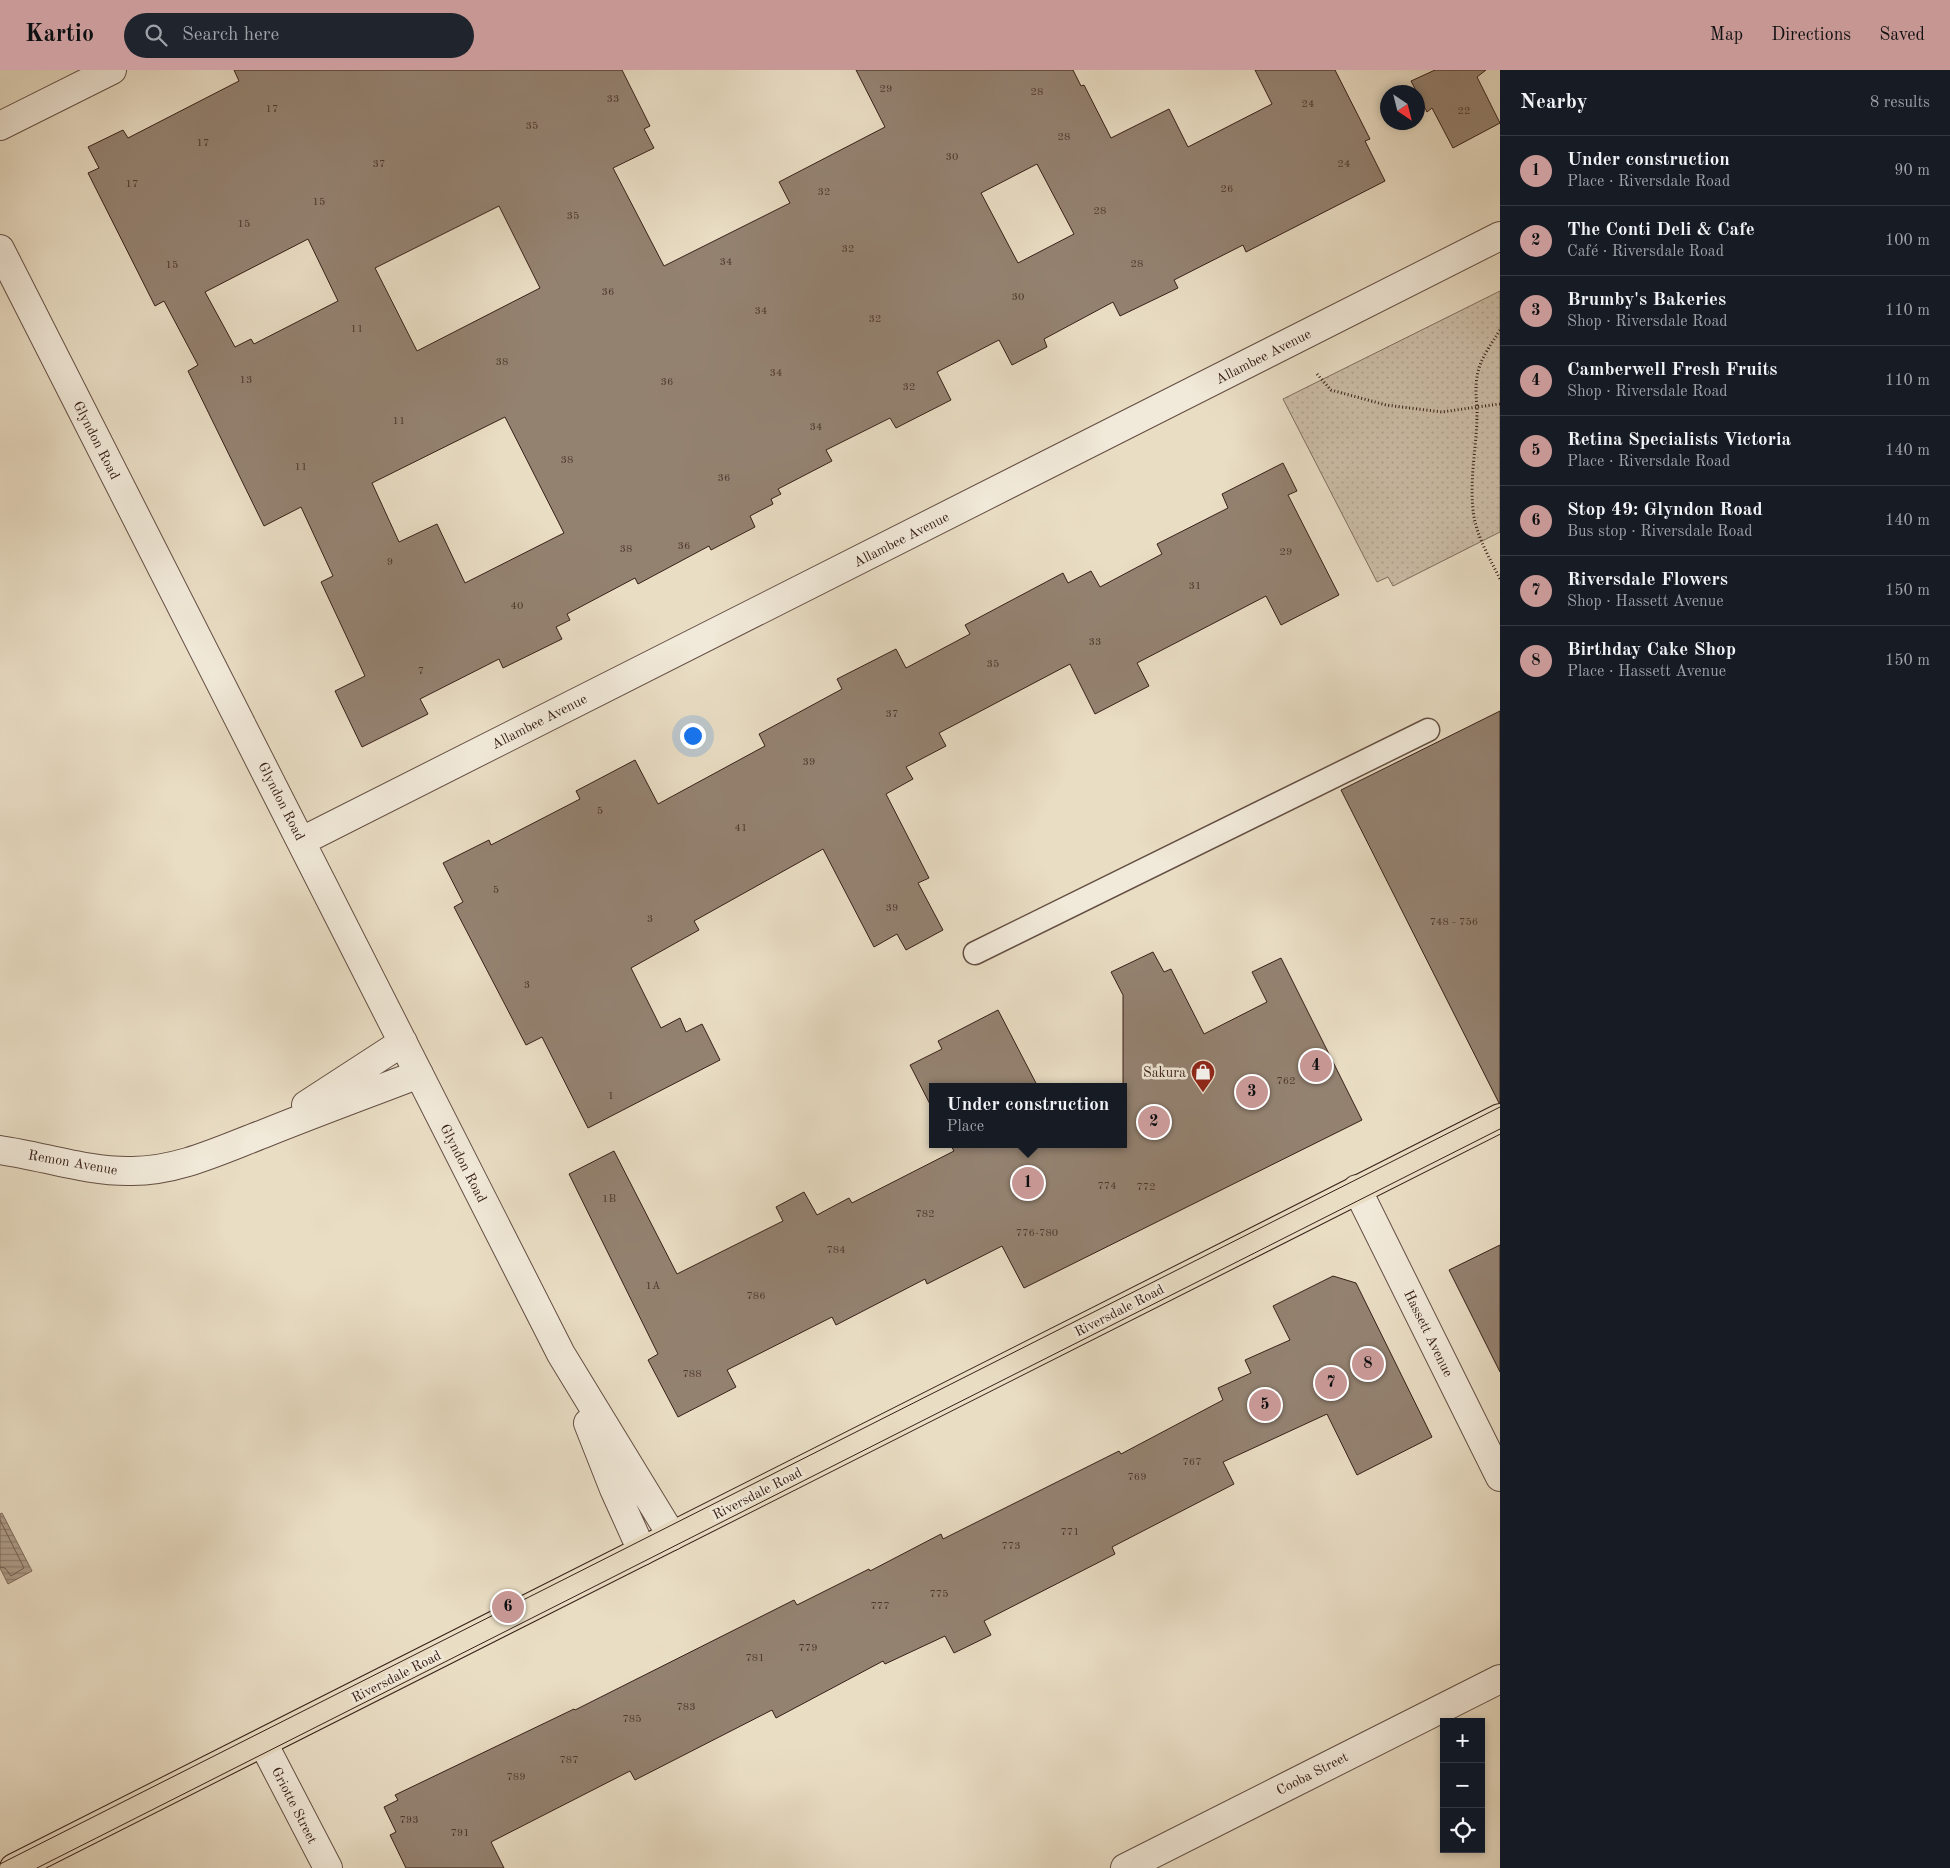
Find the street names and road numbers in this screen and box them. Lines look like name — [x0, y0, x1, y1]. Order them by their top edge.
street label: Allambee Avenue — [1214, 327, 1313, 387]
street label: Glyndon Road — [70, 399, 122, 482]
street label: Allambee Avenue — [852, 510, 951, 570]
street label: Allambee Avenue — [490, 692, 589, 752]
street label: Glyndon Road — [255, 760, 307, 843]
street label: Glyndon Road — [437, 1122, 489, 1205]
street label: Remon Avenue — [27, 1148, 119, 1178]
street label: Riversdale Road — [1072, 1282, 1166, 1339]
street label: Hassett Avenue — [1401, 1288, 1455, 1379]
street label: Riversdale Road — [710, 1465, 804, 1522]
street label: Riversdale Road — [349, 1648, 443, 1705]
street label: Cooba Street — [1274, 1750, 1351, 1798]
street label: Griotte Street — [269, 1765, 319, 1846]

